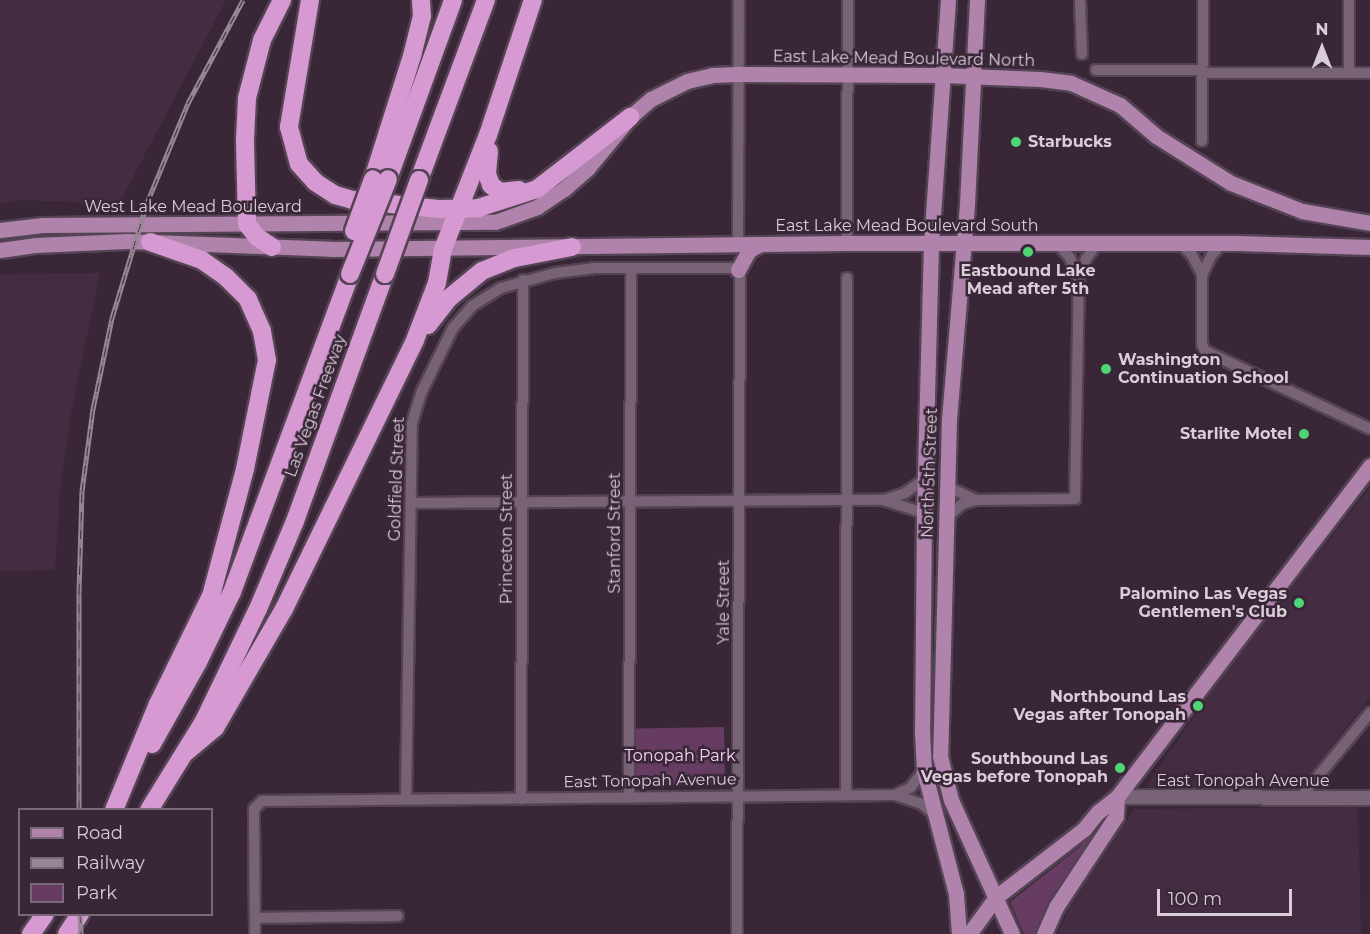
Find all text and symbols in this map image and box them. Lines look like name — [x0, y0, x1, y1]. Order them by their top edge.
north arrow — [1292, 18, 1352, 78]
text: N — [1316, 20, 1328, 39]
street label: East Lake Mead Boulevard North — [773, 47, 1035, 71]
place label: Starbucks — [1028, 132, 1112, 152]
marker: Starbucks — [1009, 135, 1023, 149]
street label: West Lake Mead Boulevard — [84, 197, 302, 217]
street label: East Lake Mead Boulevard South — [775, 216, 1039, 236]
marker: Eastbound Lake Mead after 5th — [1021, 245, 1035, 259]
place label: Eastbound Lake Mead after 5th — [960, 261, 1096, 299]
street label: Las Vegas Freeway — [281, 332, 351, 480]
place label: Washington Continuation School — [1118, 350, 1289, 388]
marker: Washington Continuation School — [1099, 362, 1113, 376]
street label: North 5th Street — [918, 408, 942, 538]
street label: Goldfield Street — [385, 416, 409, 542]
place label: Starlite Motel — [1180, 424, 1292, 444]
marker: Starlite Motel — [1297, 427, 1311, 441]
street label: Stanford Street — [605, 472, 625, 594]
street label: Princeton Street — [497, 474, 517, 604]
street label: Yale Street — [714, 559, 734, 645]
place label: Palomino Las Vegas Gentlemen's Club — [1119, 584, 1287, 622]
marker: Palomino Las Vegas Gentlemen's Club — [1292, 596, 1306, 610]
place label: Northbound Las Vegas after Tonopah — [1014, 687, 1186, 725]
marker: Northbound Las Vegas after Tonopah — [1191, 699, 1205, 713]
park label: Tonopah Park — [625, 746, 735, 766]
place label: Southbound Las Vegas before Tonopah — [921, 749, 1108, 787]
marker: Southbound Las Vegas before Tonopah — [1113, 761, 1127, 775]
street label: East Tonopah Avenue — [563, 770, 737, 792]
street label: East Tonopah Avenue — [1156, 771, 1330, 791]
legend — [18, 808, 213, 916]
text: Road — [76, 822, 123, 844]
text: Railway — [76, 852, 145, 874]
scale bar — [1160, 877, 1295, 915]
text: Park — [76, 882, 117, 904]
text: 100 m — [1168, 888, 1222, 910]

